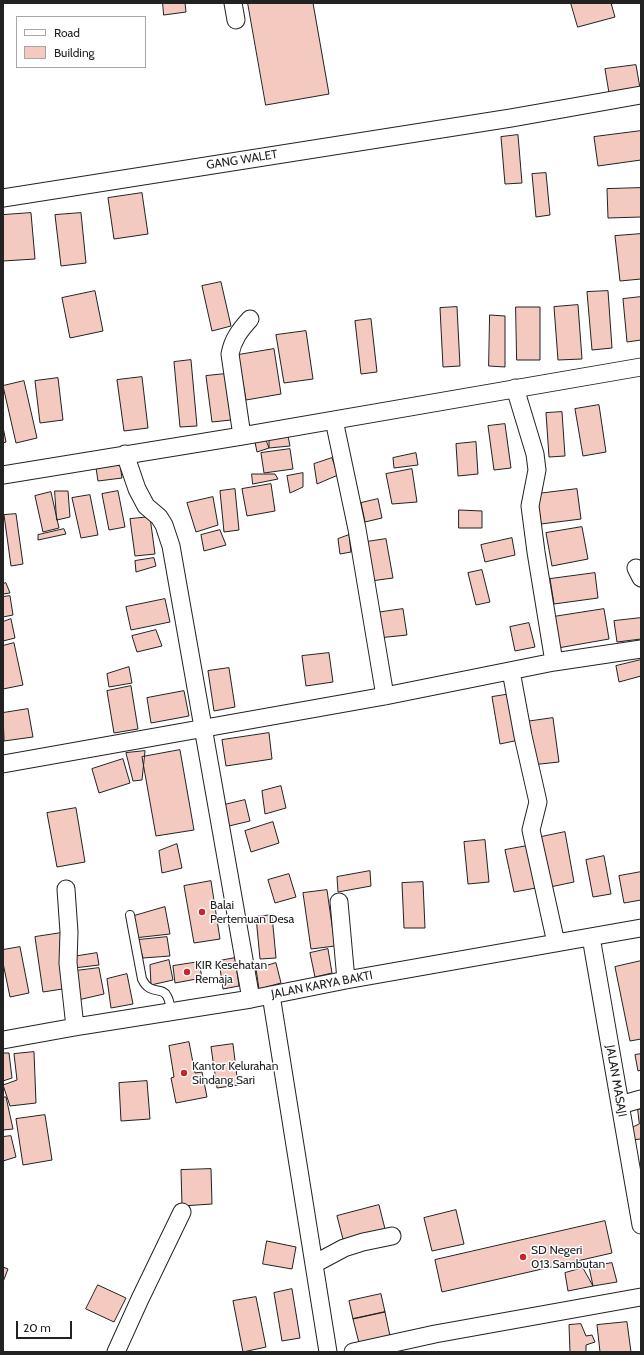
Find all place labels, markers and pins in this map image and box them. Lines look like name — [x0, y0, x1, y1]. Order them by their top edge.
place label: Balai Pertemuan Desa — [210, 898, 294, 926]
marker: Balai Pertemuan Desa — [197, 907, 207, 917]
place label: KIR Kesehatan Remaja — [195, 958, 267, 986]
marker: KIR Kesehatan Remaja — [182, 967, 192, 977]
place label: Kantor Kelurahan Sindang Sari — [192, 1059, 278, 1087]
marker: Kantor Kelurahan Sindang Sari — [179, 1068, 189, 1078]
place label: SD Negeri 013 Sambutan — [531, 1243, 605, 1271]
marker: SD Negeri 013 Sambutan — [518, 1252, 528, 1262]

